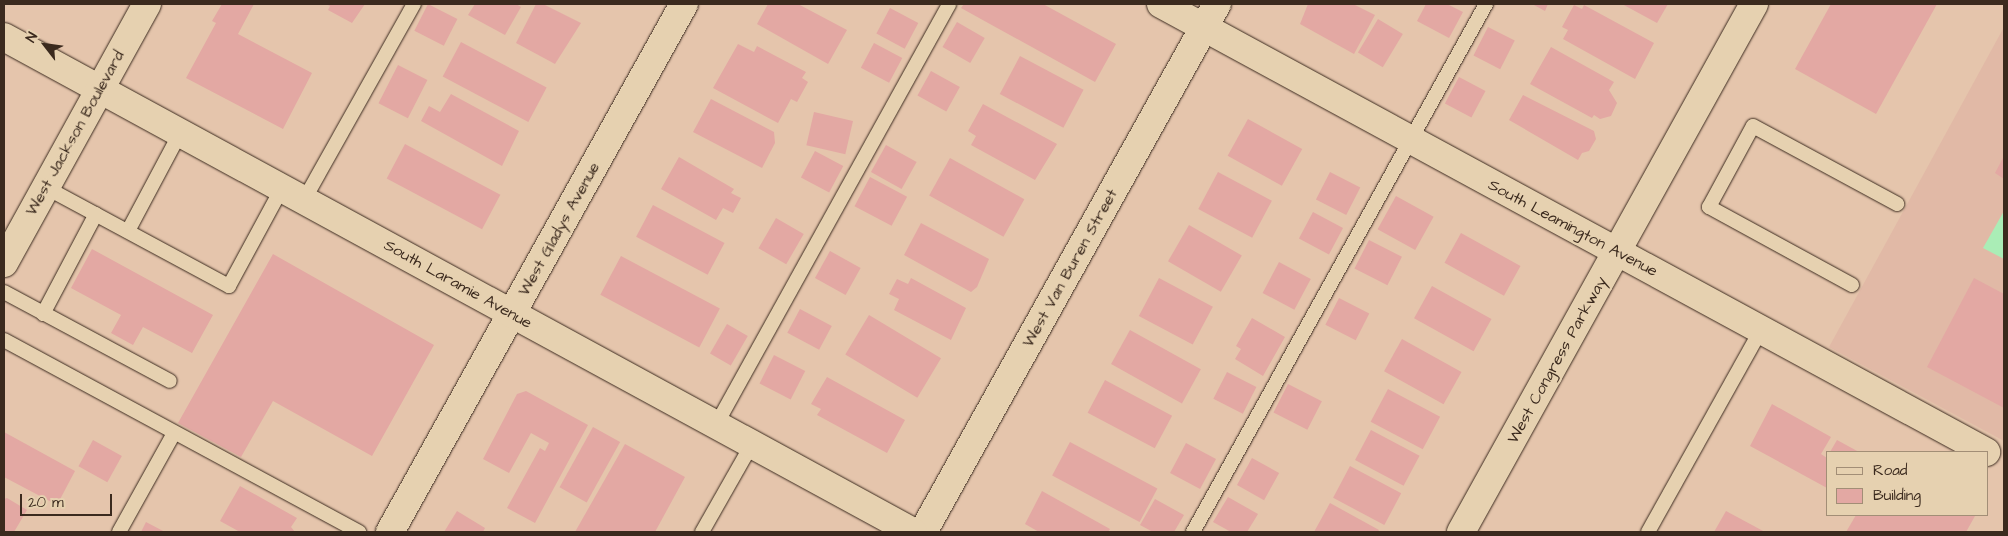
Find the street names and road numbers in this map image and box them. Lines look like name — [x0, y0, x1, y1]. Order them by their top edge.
street label: West Jackson Boulevard — [22, 47, 128, 219]
street label: West Gladys Avenue — [514, 159, 604, 299]
street label: South Leamington Avenue — [1485, 175, 1661, 281]
street label: West Van Buren Street — [1018, 186, 1122, 350]
street label: South Laramie Avenue — [381, 235, 535, 333]
street label: West Congress Parkway — [1503, 273, 1611, 447]

